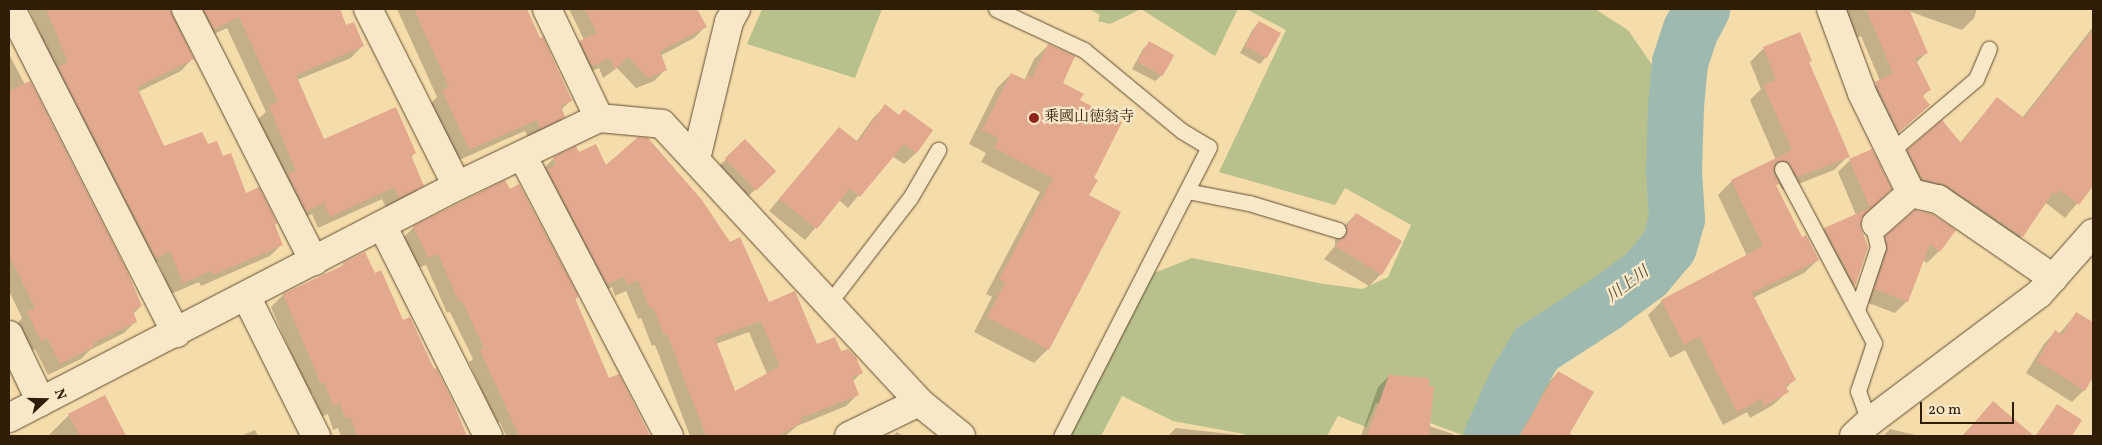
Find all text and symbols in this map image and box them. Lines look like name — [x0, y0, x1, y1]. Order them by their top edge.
place label: 乗國山徳翁寺 — [1044, 109, 1134, 127]
marker: 乗國山徳翁寺 — [1028, 112, 1040, 124]
water label: 川上川 — [1603, 263, 1653, 307]
north arrow — [20, 375, 70, 425]
text: N — [49, 386, 70, 403]
scale bar — [1922, 392, 2016, 424]
text: 20 m — [1928, 400, 1961, 421]

